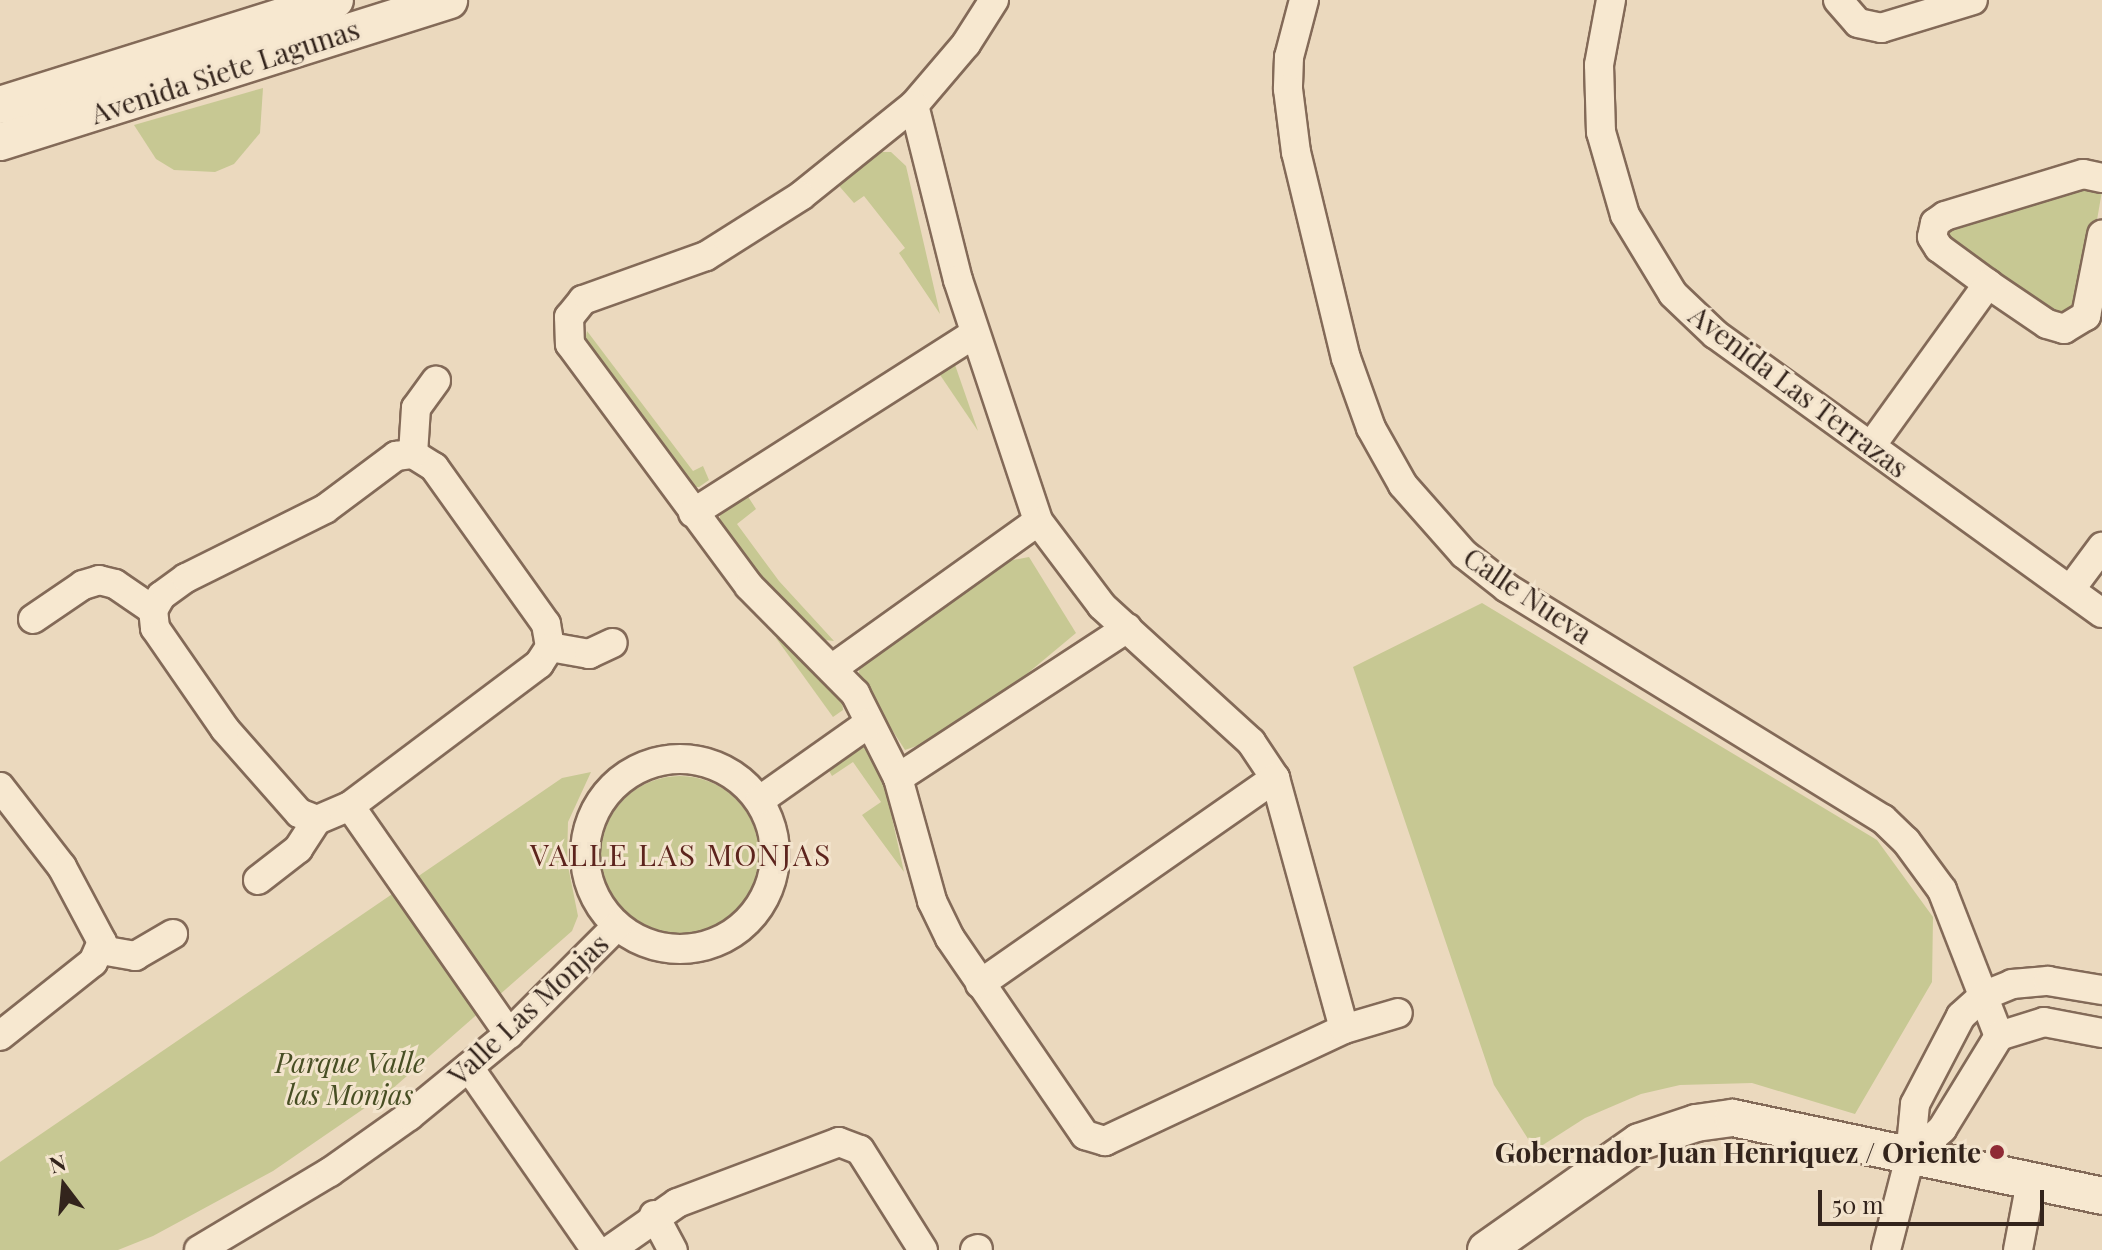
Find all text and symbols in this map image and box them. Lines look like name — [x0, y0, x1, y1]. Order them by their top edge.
street label: Avenida Siete Lagunas — [86, 12, 364, 130]
street label: Avenida Las Terrazas — [1683, 297, 1915, 485]
street label: Calle Nueva — [1458, 540, 1598, 650]
district label: VALLE LAS MONJAS — [530, 836, 832, 872]
street label: Valle Las Monjas — [441, 926, 615, 1092]
park label: Parque Valle las Monjas — [275, 1045, 425, 1111]
place label: Gobernador Juan Henriquez / Oriente — [1494, 1135, 1981, 1169]
marker: Gobernador Juan Henriquez / Oriente — [1988, 1143, 2006, 1161]
north arrow — [24, 1146, 104, 1226]
text: N — [46, 1146, 69, 1180]
scale bar — [1822, 1174, 2048, 1224]
text: 50 m — [1832, 1188, 1884, 1220]

